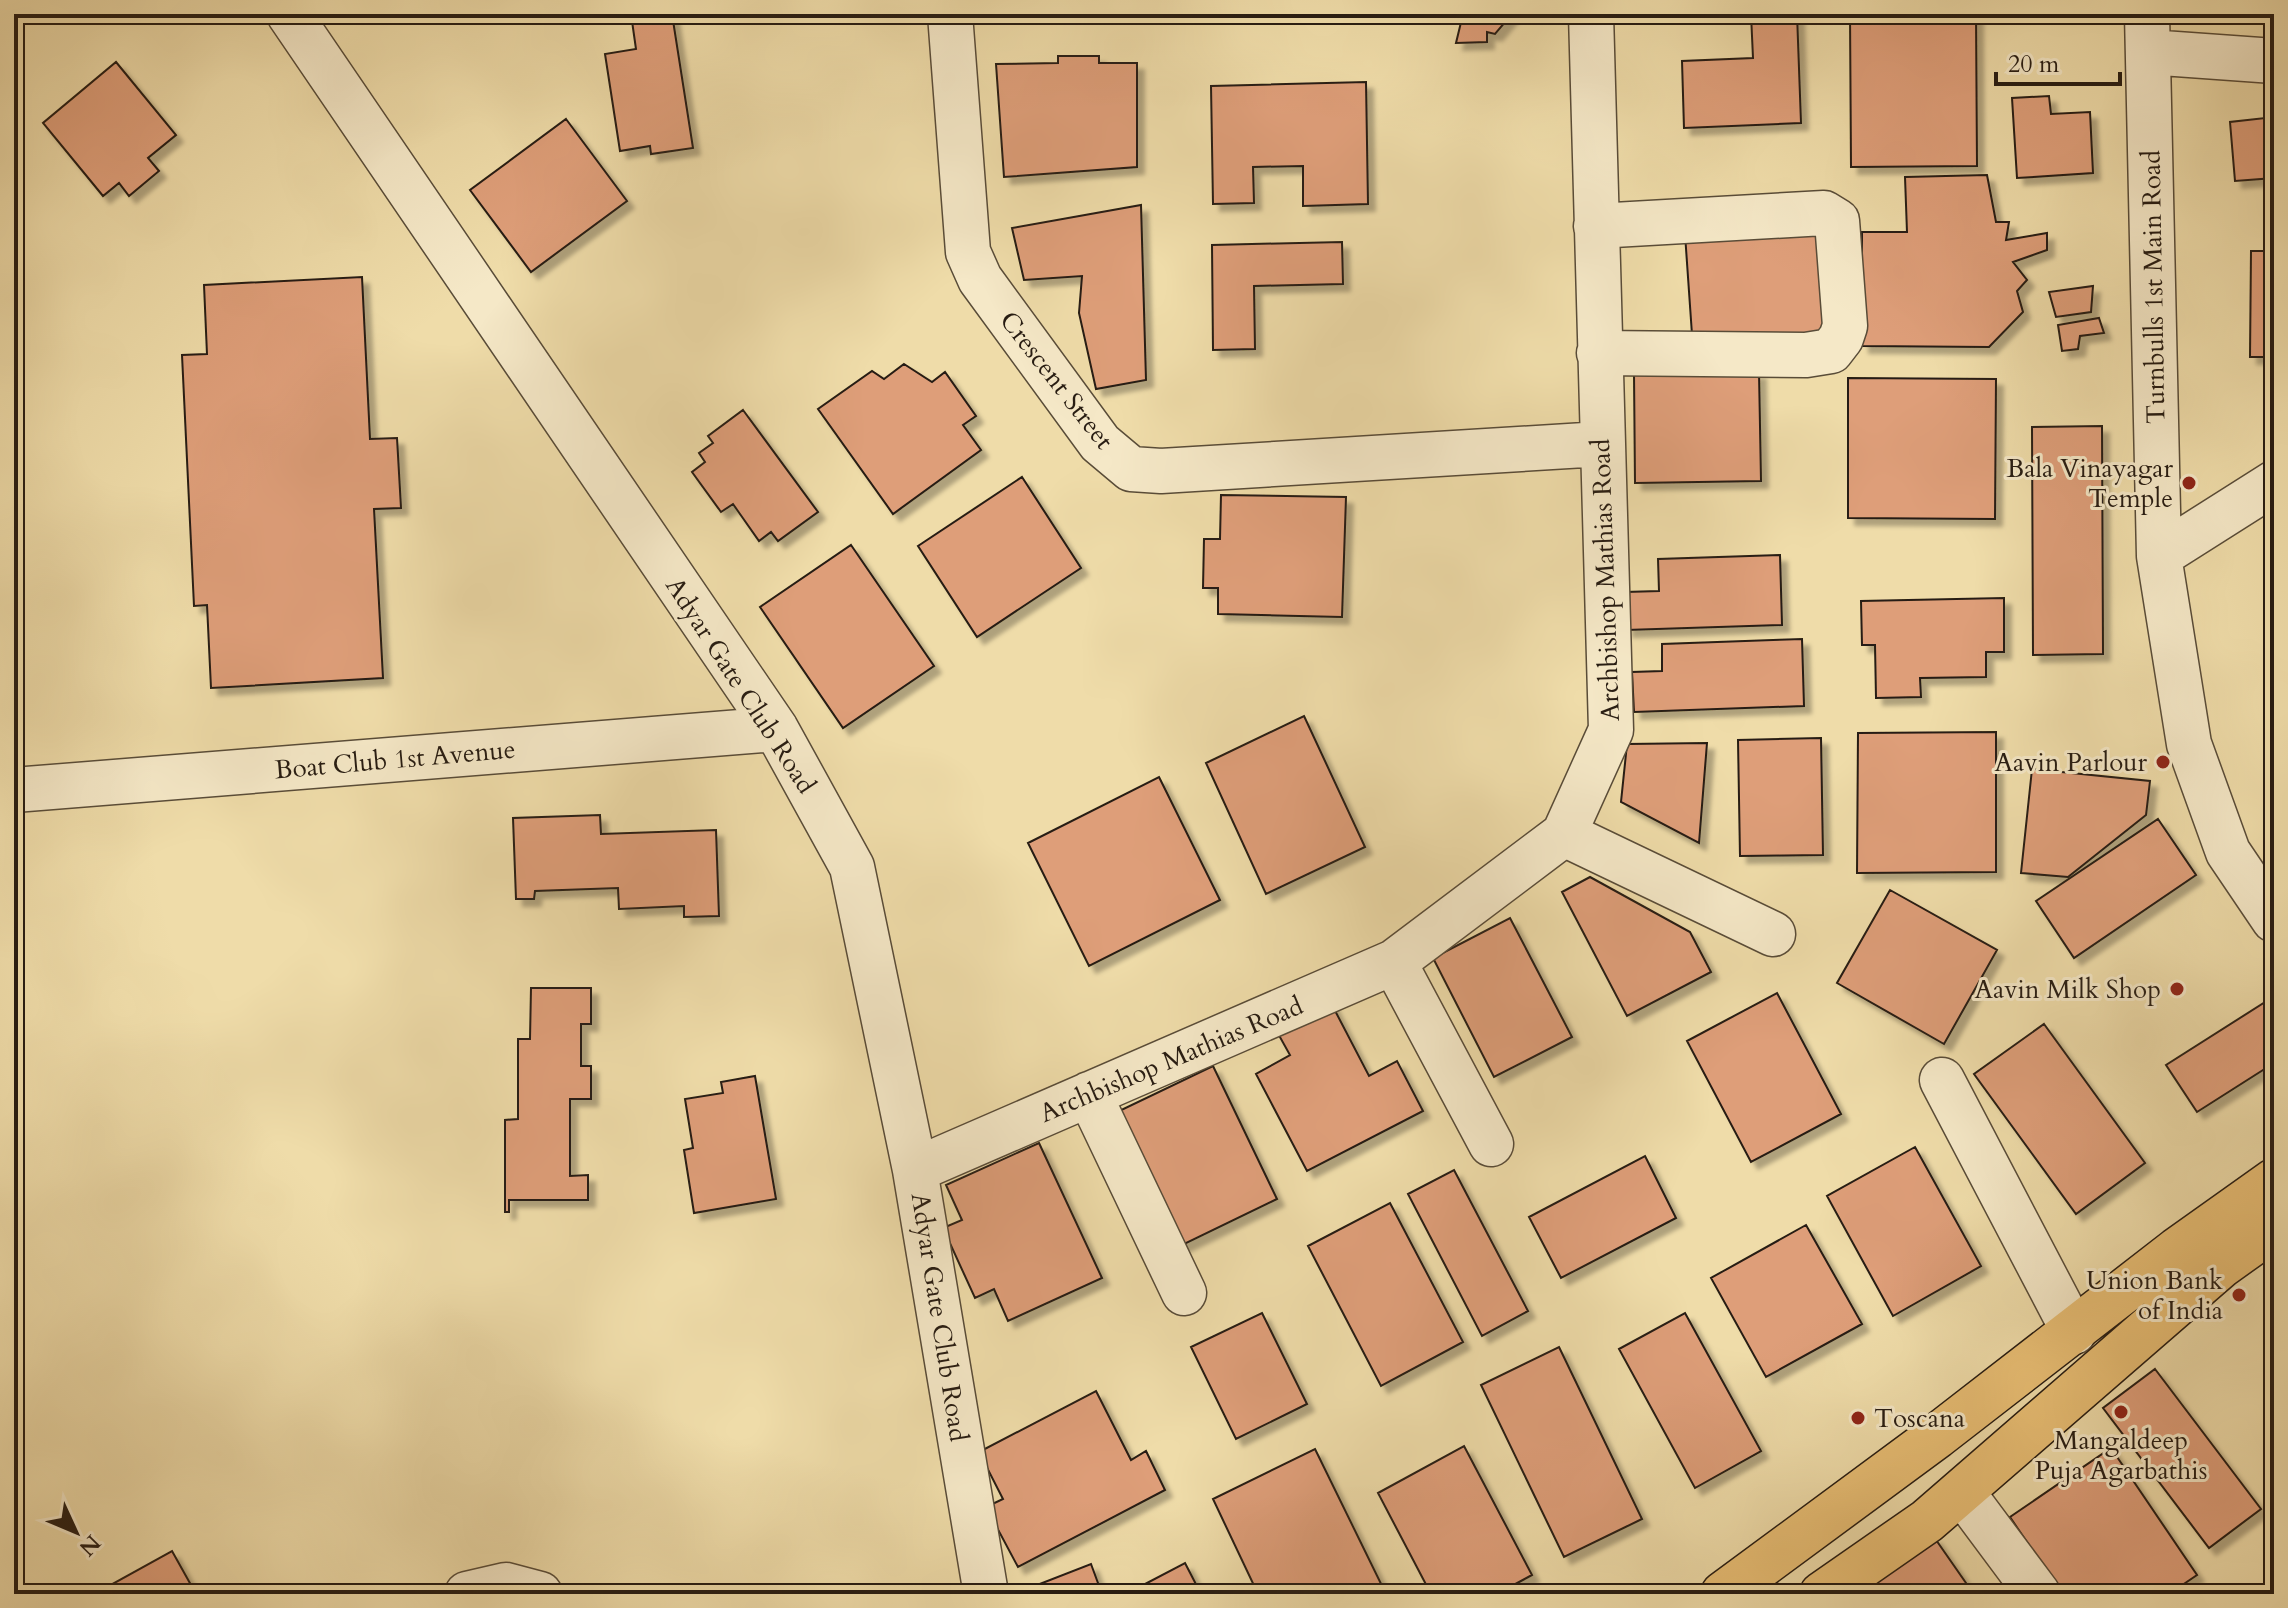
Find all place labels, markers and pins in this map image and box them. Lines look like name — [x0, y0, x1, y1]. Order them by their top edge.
place label: Bala Vinayagar Temple — [2007, 451, 2174, 516]
marker: Bala Vinayagar Temple — [2180, 474, 2198, 492]
place label: Aavin Parlour — [1995, 745, 2148, 780]
marker: Aavin Parlour — [2154, 753, 2172, 771]
place label: Aavin Milk Shop — [1975, 972, 2161, 1007]
marker: Aavin Milk Shop — [2168, 980, 2186, 998]
place label: Union Bank of India — [2086, 1263, 2223, 1328]
marker: Union Bank of India — [2230, 1286, 2248, 1304]
place label: Toscana — [1874, 1401, 1965, 1436]
marker: Mangaldeep Puja Agarbathis — [2112, 1403, 2130, 1421]
marker: Toscana — [1849, 1409, 1867, 1427]
place label: Mangaldeep Puja Agarbathis — [2035, 1423, 2207, 1488]

